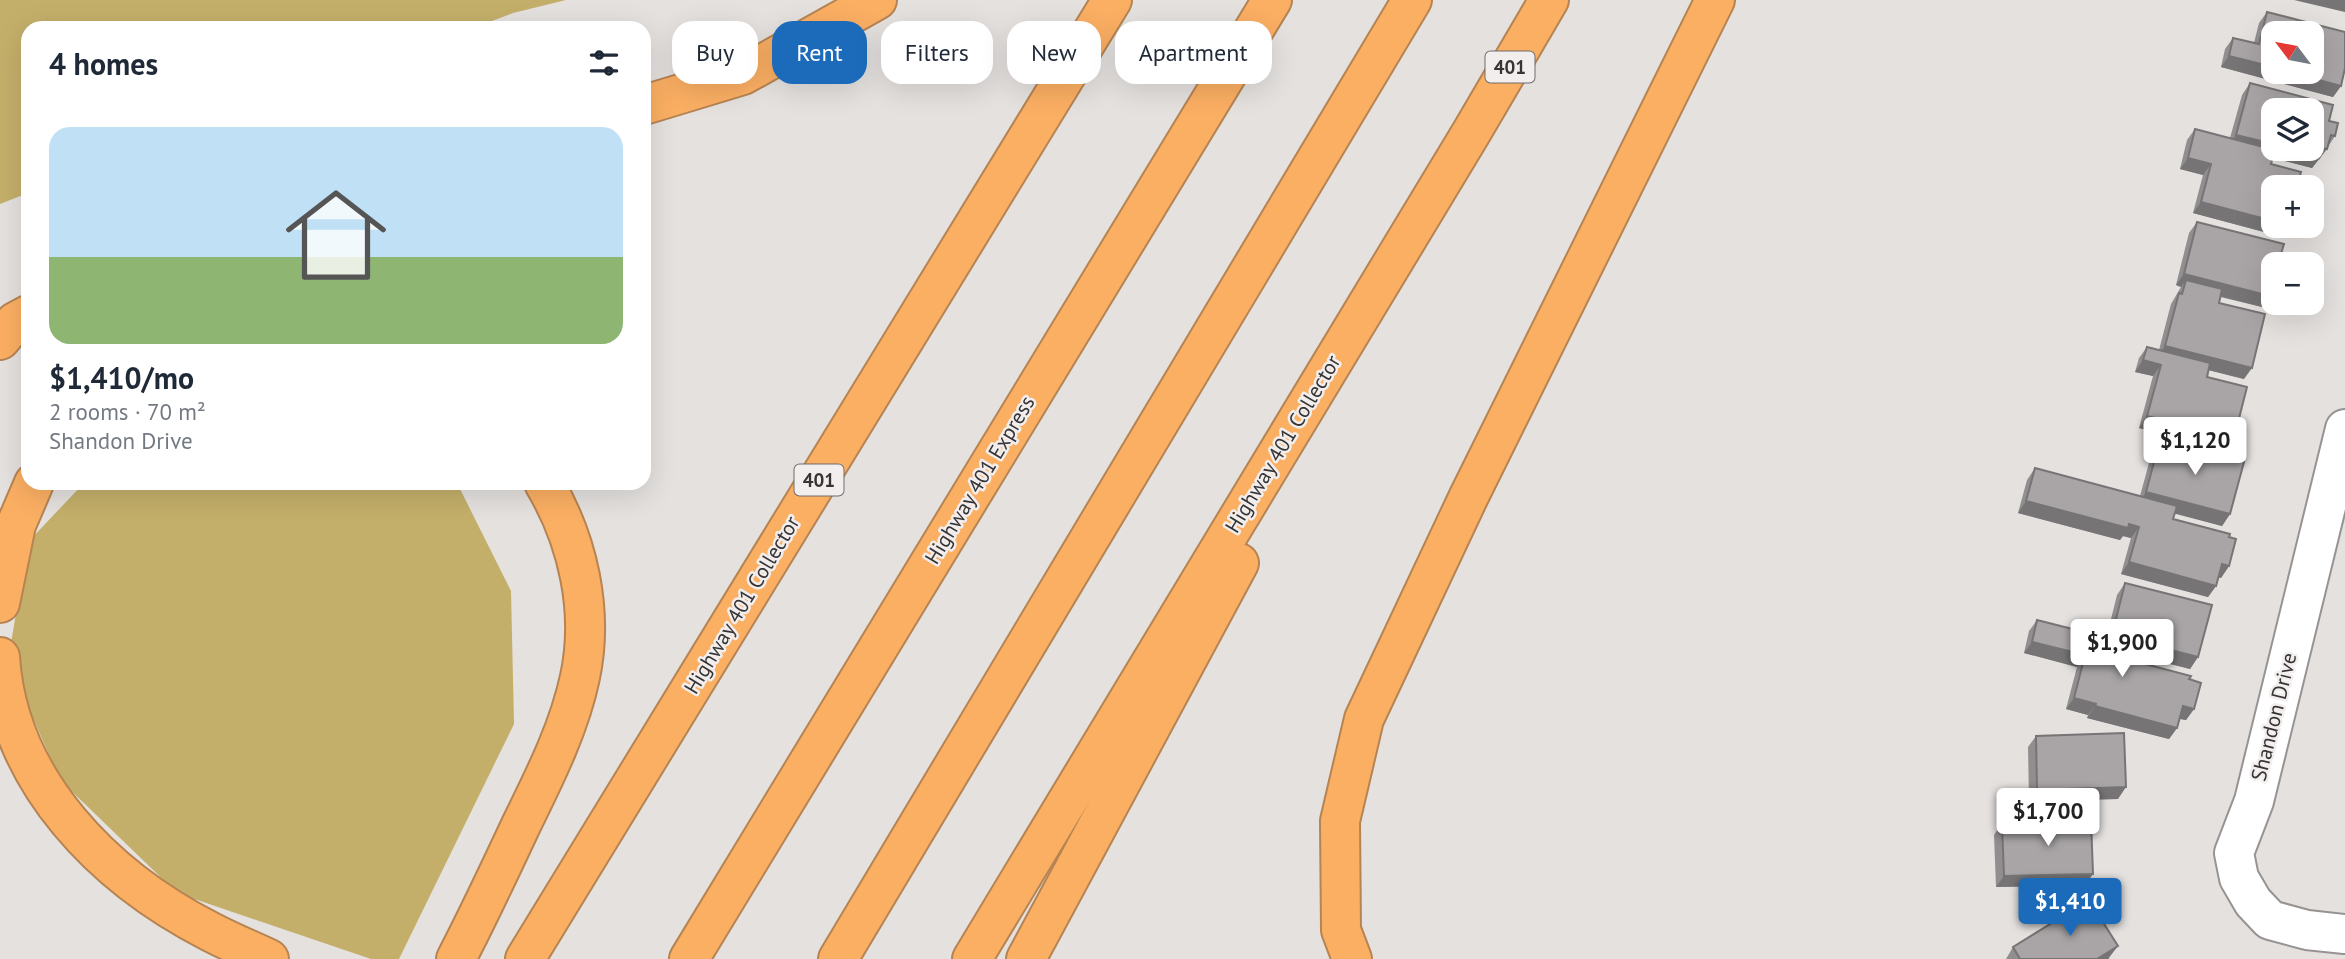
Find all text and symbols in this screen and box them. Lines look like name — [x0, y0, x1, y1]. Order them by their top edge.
chip: Buy — [672, 21, 758, 84]
chip: Rent — [772, 21, 867, 84]
chip: Filters — [881, 21, 993, 84]
chip: New — [1007, 21, 1101, 84]
chip: Apartment — [1115, 21, 1272, 84]
north arrow — [2261, 21, 2324, 84]
map controls — [2261, 21, 2324, 315]
text: 4 homes — [49, 44, 158, 83]
icon: filters — [585, 44, 623, 82]
road number: 401 — [1486, 52, 1534, 82]
button: layers — [2261, 98, 2324, 161]
icon: home — [273, 172, 399, 298]
button: + — [2261, 175, 2324, 238]
button: − — [2261, 252, 2324, 315]
street label: Highway 401 Collector — [1219, 350, 1346, 538]
text: $1,410/mo — [49, 358, 194, 397]
street label: Highway 401 Express — [919, 391, 1041, 569]
text: 2 rooms · 70 m² — [49, 397, 206, 426]
pin: $1,120 — [2138, 418, 2252, 477]
text: $1,120 — [2159, 425, 2231, 454]
text: Shandon Drive — [49, 426, 193, 455]
road number: 401 — [794, 464, 844, 495]
street label: Highway 401 Collector — [678, 511, 805, 699]
pin: $1,900 — [2065, 620, 2179, 679]
text: $1,900 — [2086, 627, 2158, 656]
street label: Shandon Drive — [2245, 650, 2302, 784]
pin: $1,700 — [1991, 788, 2105, 848]
text: $1,700 — [2012, 796, 2084, 825]
pin: $1,410 — [2013, 878, 2127, 938]
text: $1,410 — [2034, 886, 2106, 915]

